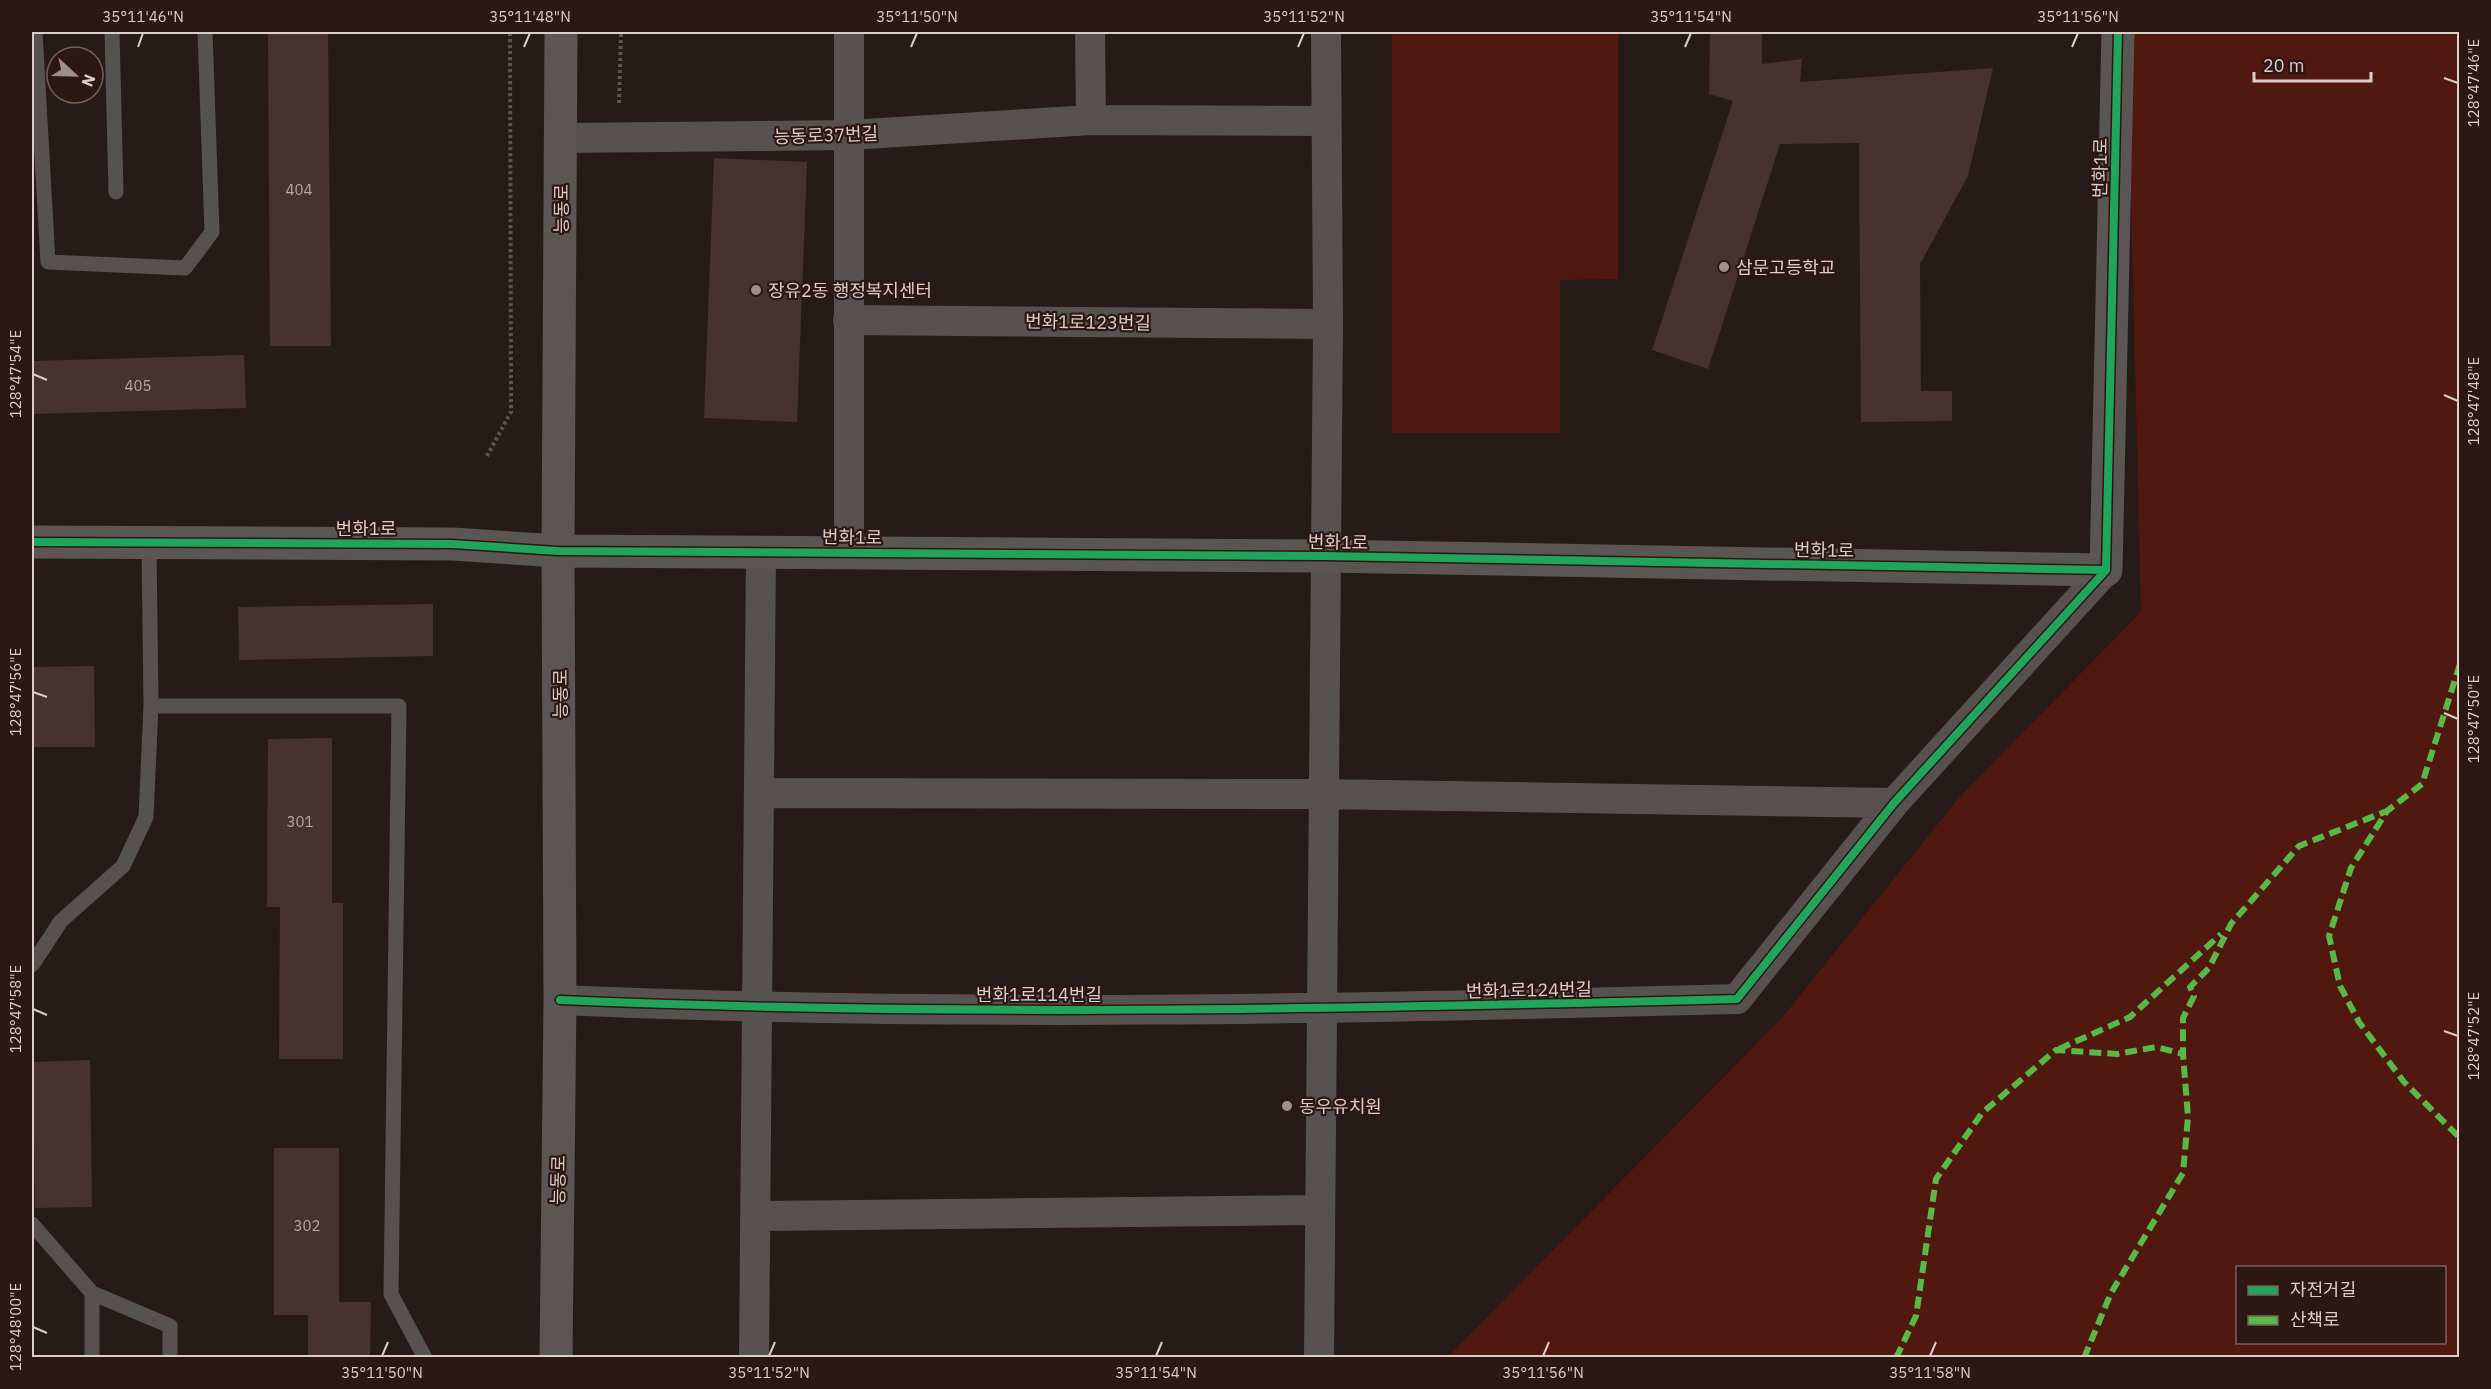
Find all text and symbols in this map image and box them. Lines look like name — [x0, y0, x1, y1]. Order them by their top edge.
text: 35°11'46"N — [102, 7, 184, 26]
text: 35°11'48"N — [489, 7, 571, 26]
text: 35°11'50"N — [876, 7, 958, 26]
text: 35°11'52"N — [1263, 7, 1345, 26]
text: 35°11'54"N — [1650, 7, 1732, 26]
text: 35°11'56"N — [2037, 7, 2119, 26]
text: 128°47'46"E — [2464, 39, 2483, 127]
north arrow — [45, 45, 105, 105]
scale bar — [2254, 45, 2371, 83]
text: 20 m — [2263, 54, 2305, 77]
text: N — [77, 71, 100, 90]
street label: 능동로37번길 — [773, 122, 879, 148]
street label: 번화1로 — [2088, 138, 2112, 198]
house number: 404 — [285, 180, 313, 199]
street label: 능동로 — [550, 184, 573, 234]
place label: 삼문고등학교 — [1736, 256, 1835, 279]
marker: 삼문고등학교 — [1717, 260, 1731, 274]
place label: 장유2동 행정복지센터 — [768, 279, 932, 302]
marker: 장유2동 행정복지센터 — [749, 283, 763, 297]
street label: 번화1로123번길 — [1025, 309, 1151, 335]
text: 128°47'54"E — [6, 330, 25, 418]
text: 128°47'48"E — [2464, 357, 2483, 445]
house number: 405 — [124, 376, 152, 395]
street label: 번화1로 — [336, 517, 396, 540]
street label: 번화1로 — [822, 525, 882, 549]
street label: 번화1로 — [1308, 530, 1368, 554]
street label: 번화1로 — [1794, 538, 1854, 562]
text: 128°47'56"E — [6, 648, 25, 736]
street label: 능동로 — [549, 669, 572, 719]
text: 128°47'50"E — [2464, 675, 2483, 763]
house number: 301 — [286, 812, 314, 831]
text: 128°47'58"E — [6, 965, 25, 1053]
street label: 번화1로124번길 — [1466, 977, 1592, 1003]
street label: 번화1로114번길 — [976, 983, 1102, 1006]
text: 128°47'52"E — [2464, 992, 2483, 1080]
place label: 동우유치원 — [1299, 1095, 1382, 1118]
marker: 동우유치원 — [1280, 1099, 1294, 1113]
street label: 능동로 — [546, 1155, 570, 1205]
house number: 302 — [293, 1216, 321, 1235]
legend — [2236, 1266, 2446, 1344]
text: 자전거길 — [2290, 1278, 2356, 1301]
text: 128°48'00"E — [6, 1283, 25, 1371]
text: 산책로 — [2290, 1308, 2340, 1331]
text: 35°11'50"N — [341, 1363, 423, 1382]
text: 35°11'52"N — [728, 1363, 810, 1382]
text: 35°11'54"N — [1115, 1363, 1197, 1382]
text: 35°11'56"N — [1502, 1363, 1584, 1382]
text: 35°11'58"N — [1889, 1363, 1971, 1382]

